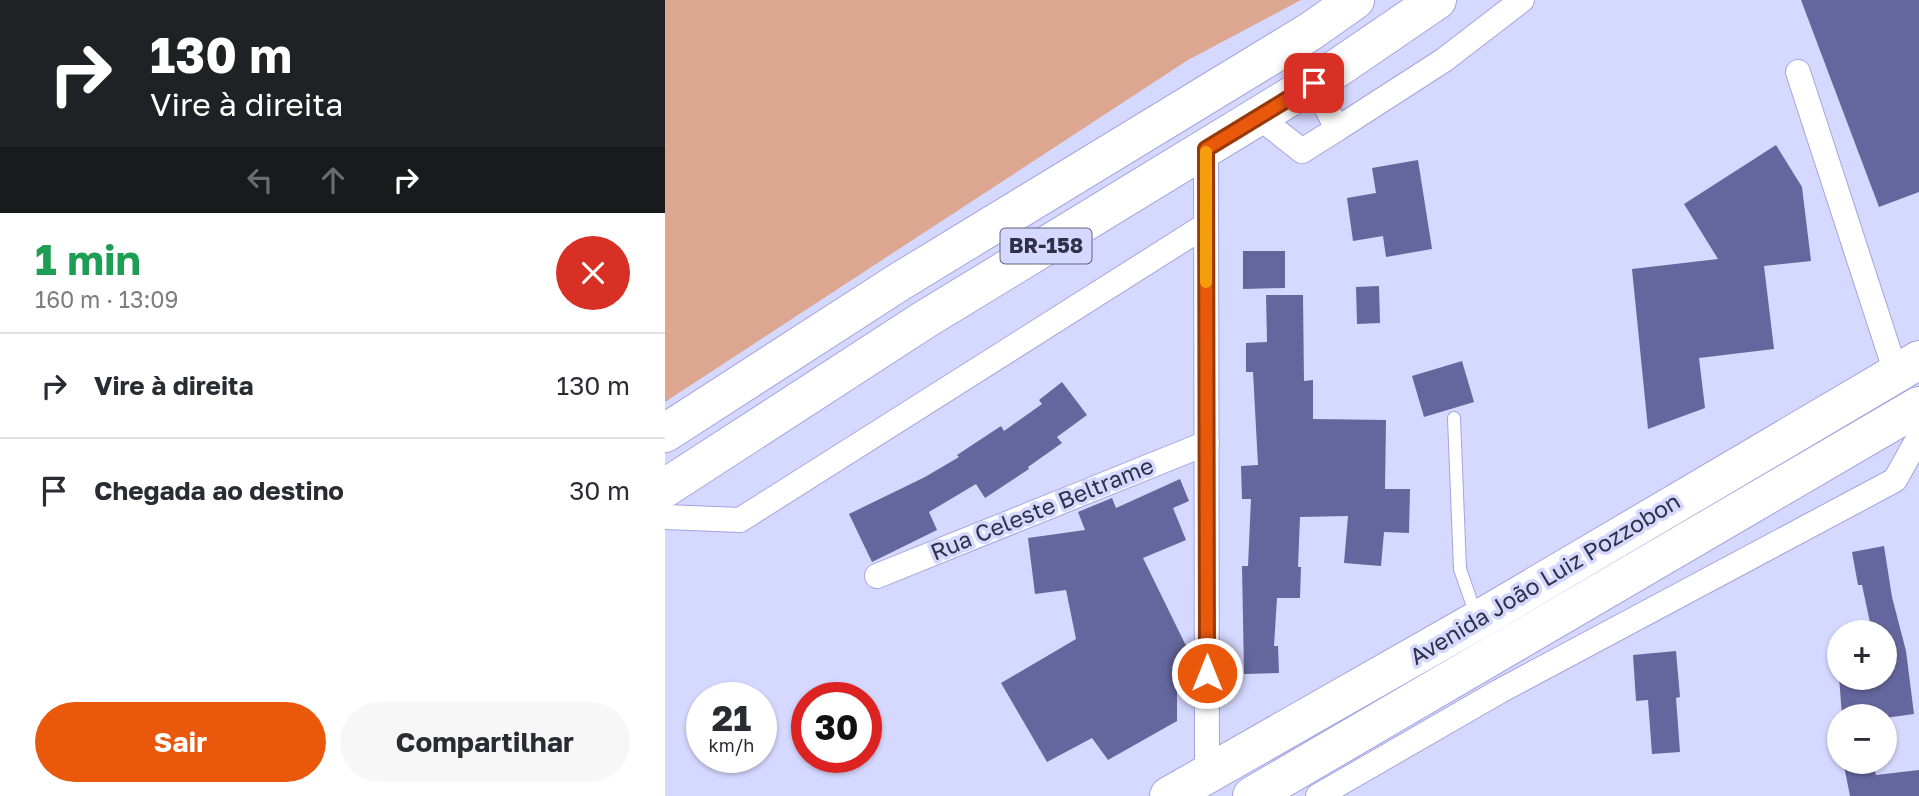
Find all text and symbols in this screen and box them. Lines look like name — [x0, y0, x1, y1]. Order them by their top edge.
text: 130 m — [150, 25, 292, 84]
icon: right — [35, 28, 126, 119]
pin — [1284, 53, 1344, 113]
icon: arrive — [1295, 64, 1333, 102]
text: Vire à direita — [150, 85, 343, 123]
icon: left — [241, 161, 279, 199]
icon: ahead — [314, 161, 352, 199]
icon: right — [387, 161, 425, 199]
road number: BR-158 — [1001, 229, 1091, 264]
text: 1 min — [35, 234, 141, 284]
button: close — [556, 236, 630, 310]
text: 160 m · 13:09 — [35, 285, 179, 313]
icon: right — [35, 367, 73, 405]
text: Vire à direita — [94, 370, 254, 401]
text: 130 m — [557, 370, 630, 401]
street label: Rua Celeste Beltrame — [926, 451, 1157, 566]
icon: arrive — [35, 472, 73, 510]
text: Chegada ao destino — [94, 475, 344, 506]
text: 30 m — [569, 475, 630, 506]
street label: Avenida João Luiz Pozzobon — [1404, 486, 1685, 670]
map controls — [1827, 620, 1897, 774]
button: + — [1827, 620, 1897, 690]
position arrow — [1170, 636, 1244, 710]
speed limit sign: 30 — [791, 682, 882, 773]
text: 21 — [712, 697, 751, 739]
button: Sair — [35, 702, 326, 782]
button: Compartilhar — [340, 702, 630, 782]
button: − — [1827, 704, 1897, 774]
text: km/h — [709, 734, 754, 756]

